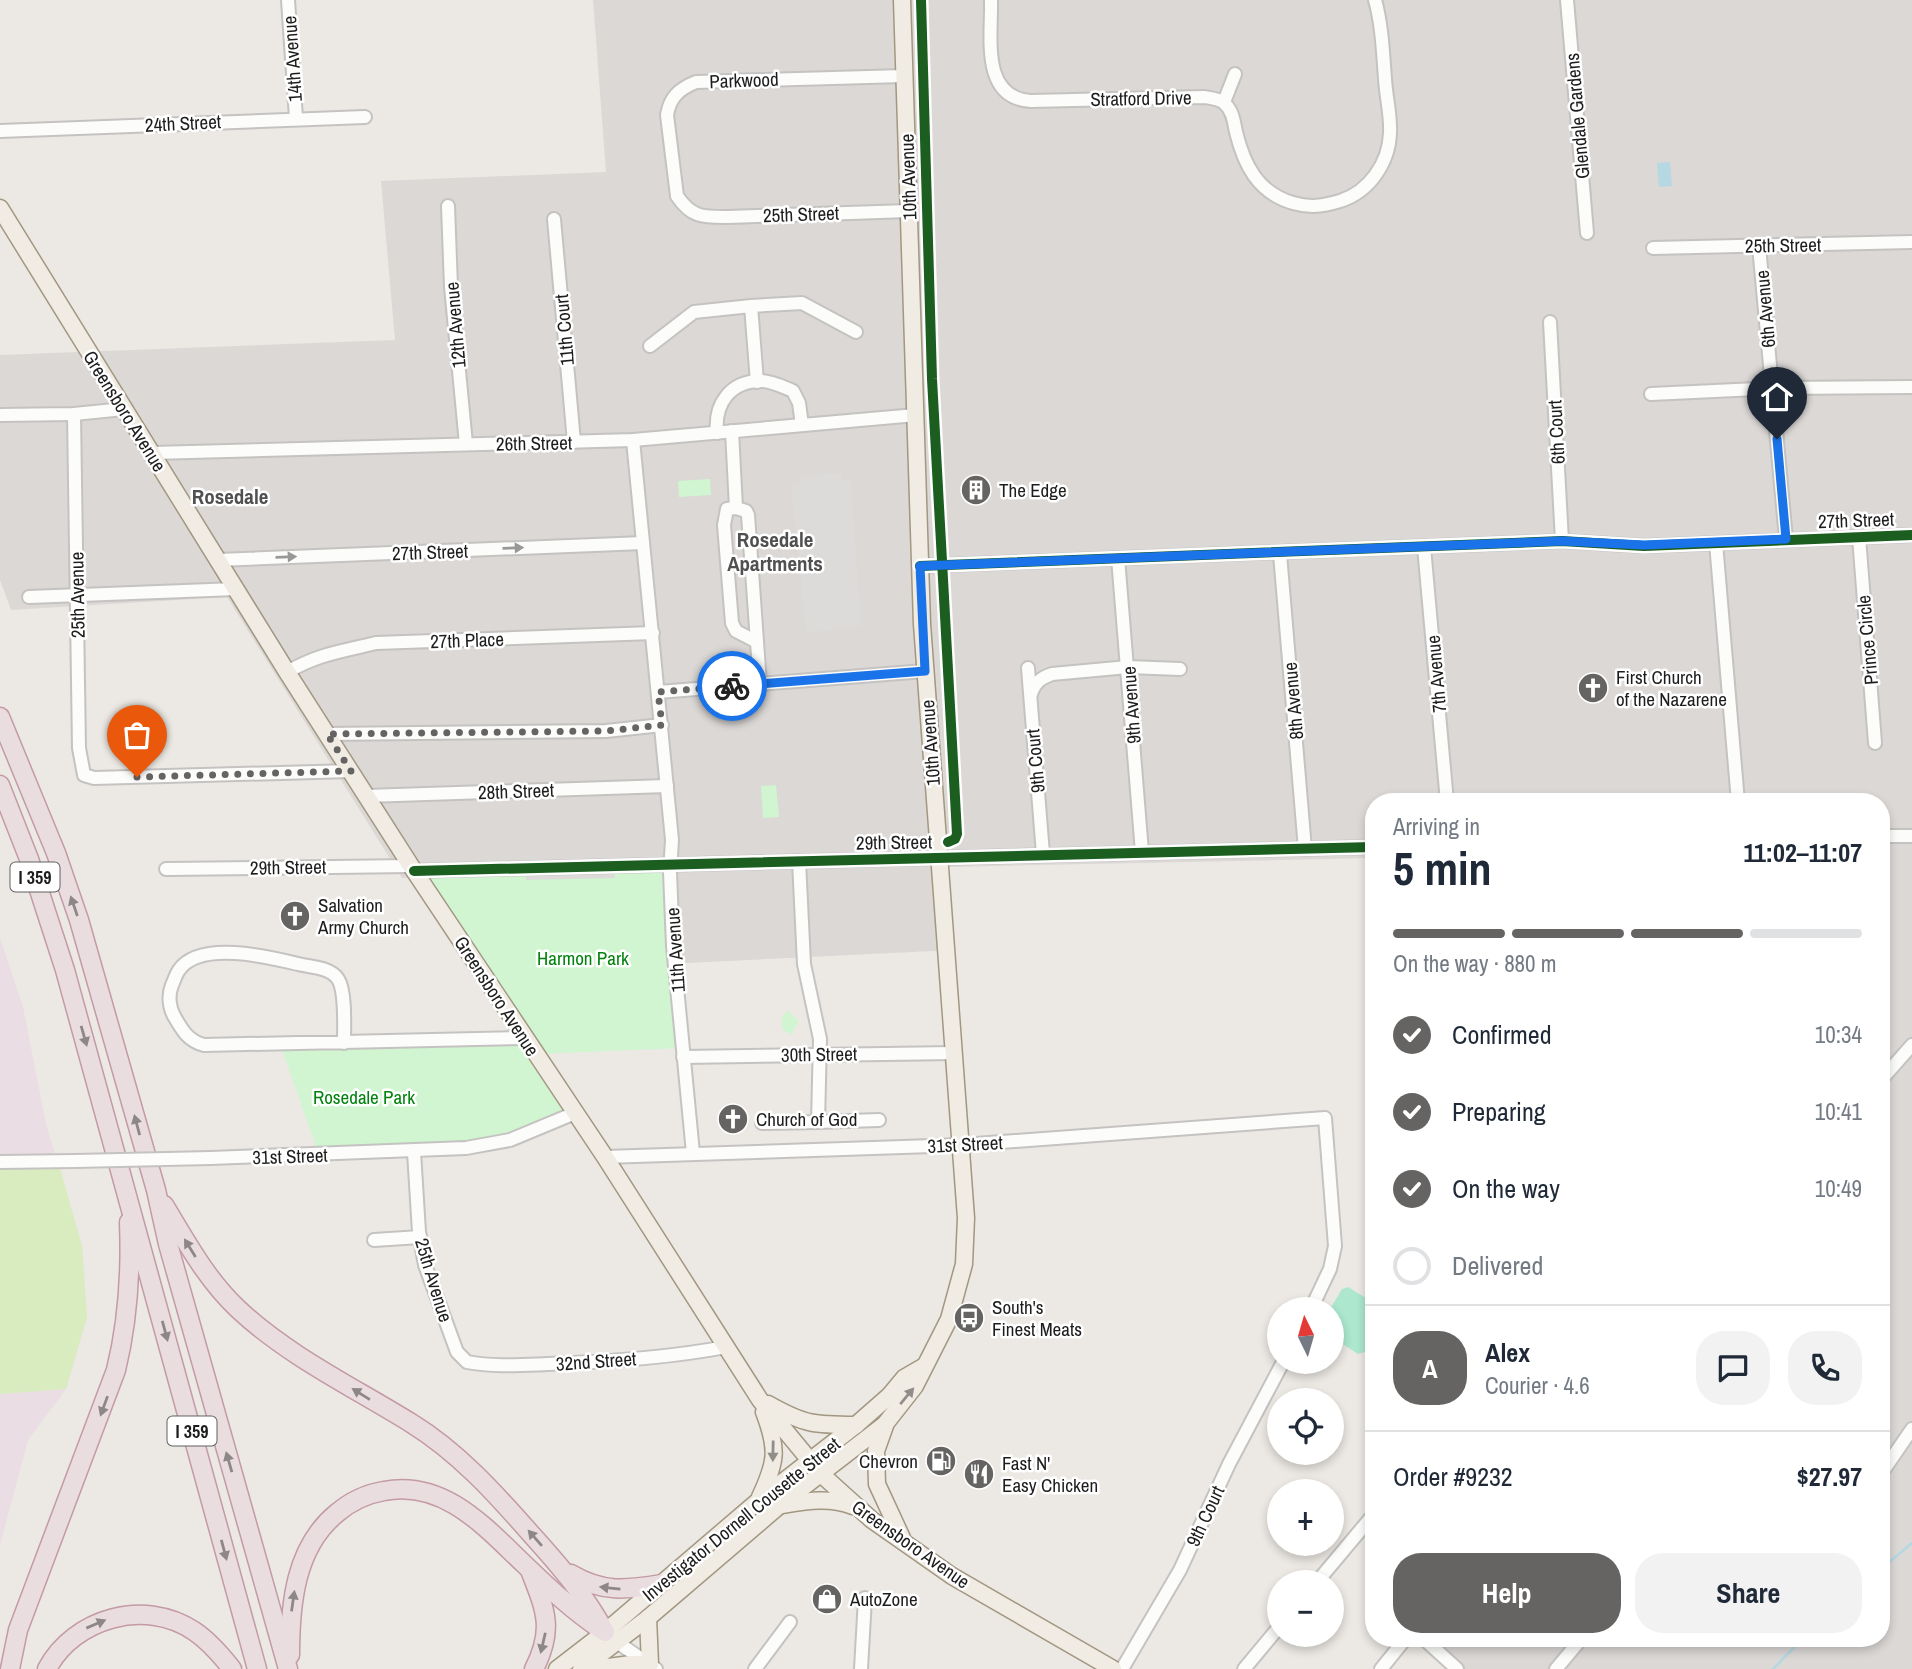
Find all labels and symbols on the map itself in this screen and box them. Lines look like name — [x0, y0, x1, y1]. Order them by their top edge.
street label: 14th Avenue — [276, 15, 308, 103]
street label: Glendale Gardens — [1559, 52, 1595, 180]
street label: Parkwood — [709, 66, 779, 94]
street label: Stratford Drive — [1090, 84, 1192, 112]
street label: 24th Street — [144, 108, 222, 138]
street label: 10th Avenue — [894, 133, 922, 221]
street label: 25th Street — [762, 200, 840, 228]
street label: 25th Street — [1745, 231, 1822, 259]
street label: 6th Avenue — [1749, 269, 1781, 349]
street label: 12th Avenue — [438, 281, 472, 369]
street label: 11th Court — [548, 293, 580, 367]
street label: Greensboro Avenue — [77, 345, 173, 477]
pin — [1747, 367, 1807, 439]
street label: 6th Court — [1541, 399, 1571, 465]
street label: 26th Street — [496, 429, 573, 457]
building icon: The Edge — [959, 473, 993, 507]
place label: The Edge — [999, 477, 1067, 503]
district label: Rosedale — [192, 482, 268, 511]
street label: 27th Street — [1817, 506, 1895, 534]
district label: Rosedale Apartments — [727, 525, 823, 578]
street label: 27th Street — [391, 538, 469, 566]
one-way arrow — [502, 543, 524, 554]
street label: 25th Avenue — [63, 552, 91, 638]
one-way arrow — [275, 552, 297, 563]
street label: Prince Circle — [1850, 594, 1884, 686]
street label: 27th Place — [430, 626, 504, 654]
street label: 7th Avenue — [1420, 634, 1452, 714]
courier — [697, 651, 767, 721]
street label: 8th Avenue — [1277, 661, 1309, 741]
place label: First Church of the Nazarene — [1616, 664, 1727, 712]
street label: 9th Avenue — [1115, 665, 1147, 745]
church icon: First Church of the Nazarene — [1576, 671, 1610, 705]
street label: 10th Avenue — [914, 699, 946, 787]
pin — [107, 705, 167, 777]
street label: 9th Court — [1019, 727, 1051, 794]
street label: 28th Street — [477, 777, 555, 805]
street label: 29th Street — [856, 828, 933, 856]
street label: 29th Street — [250, 853, 327, 881]
road number: I 359 — [10, 862, 60, 892]
place label: Salvation Army Church — [317, 892, 409, 940]
one-way arrow — [68, 896, 79, 917]
church icon: Salvation Army Church — [278, 899, 312, 933]
street label: 11th Avenue — [659, 907, 691, 993]
street label: Greensboro Avenue — [448, 931, 546, 1061]
park label: Harmon Park — [537, 945, 629, 971]
one-way arrow — [79, 1026, 89, 1047]
street label: 30th Street — [781, 1040, 858, 1068]
park label: Rosedale Park — [313, 1084, 415, 1110]
church icon: Church of God — [716, 1102, 750, 1136]
place label: Church of God — [756, 1106, 857, 1132]
one-way arrow — [132, 1114, 142, 1135]
street label: 31st Street — [927, 1129, 1004, 1159]
street label: 31st Street — [252, 1142, 329, 1170]
street label: 25th Avenue — [409, 1235, 459, 1325]
one-way arrow — [184, 1239, 197, 1258]
place label: South's Finest Meats — [992, 1294, 1082, 1342]
north arrow — [1267, 1297, 1344, 1374]
bus stop icon: South's Finest Meats — [952, 1301, 986, 1335]
one-way arrow — [160, 1320, 171, 1342]
street label: 32nd Street — [555, 1345, 638, 1377]
one-way arrow — [352, 1387, 371, 1400]
one-way arrow — [899, 1388, 914, 1406]
one-way arrow — [98, 1395, 109, 1416]
road number: I 359 — [168, 1416, 216, 1446]
street label: Investigator Dornell Cousette Street — [637, 1431, 846, 1607]
one-way arrow — [767, 1441, 779, 1463]
fuel station icon: Chevron — [924, 1444, 958, 1478]
place label: Chevron — [859, 1448, 918, 1474]
place label: Fast N' Easy Chicken — [1002, 1450, 1098, 1498]
one-way arrow — [224, 1451, 234, 1472]
restaurant icon: Fast N' Easy Chicken — [962, 1457, 996, 1491]
street label: 9th Court — [1180, 1481, 1231, 1551]
street label: Greensboro Avenue — [847, 1494, 975, 1594]
one-way arrow — [527, 1529, 543, 1547]
one-way arrow — [220, 1540, 230, 1561]
one-way arrow — [599, 1582, 621, 1593]
shop icon: AutoZone — [810, 1582, 844, 1616]
place label: AutoZone — [849, 1586, 918, 1612]
one-way arrow — [288, 1590, 299, 1612]
one-way arrow — [86, 1619, 107, 1630]
one-way arrow — [538, 1632, 549, 1654]

